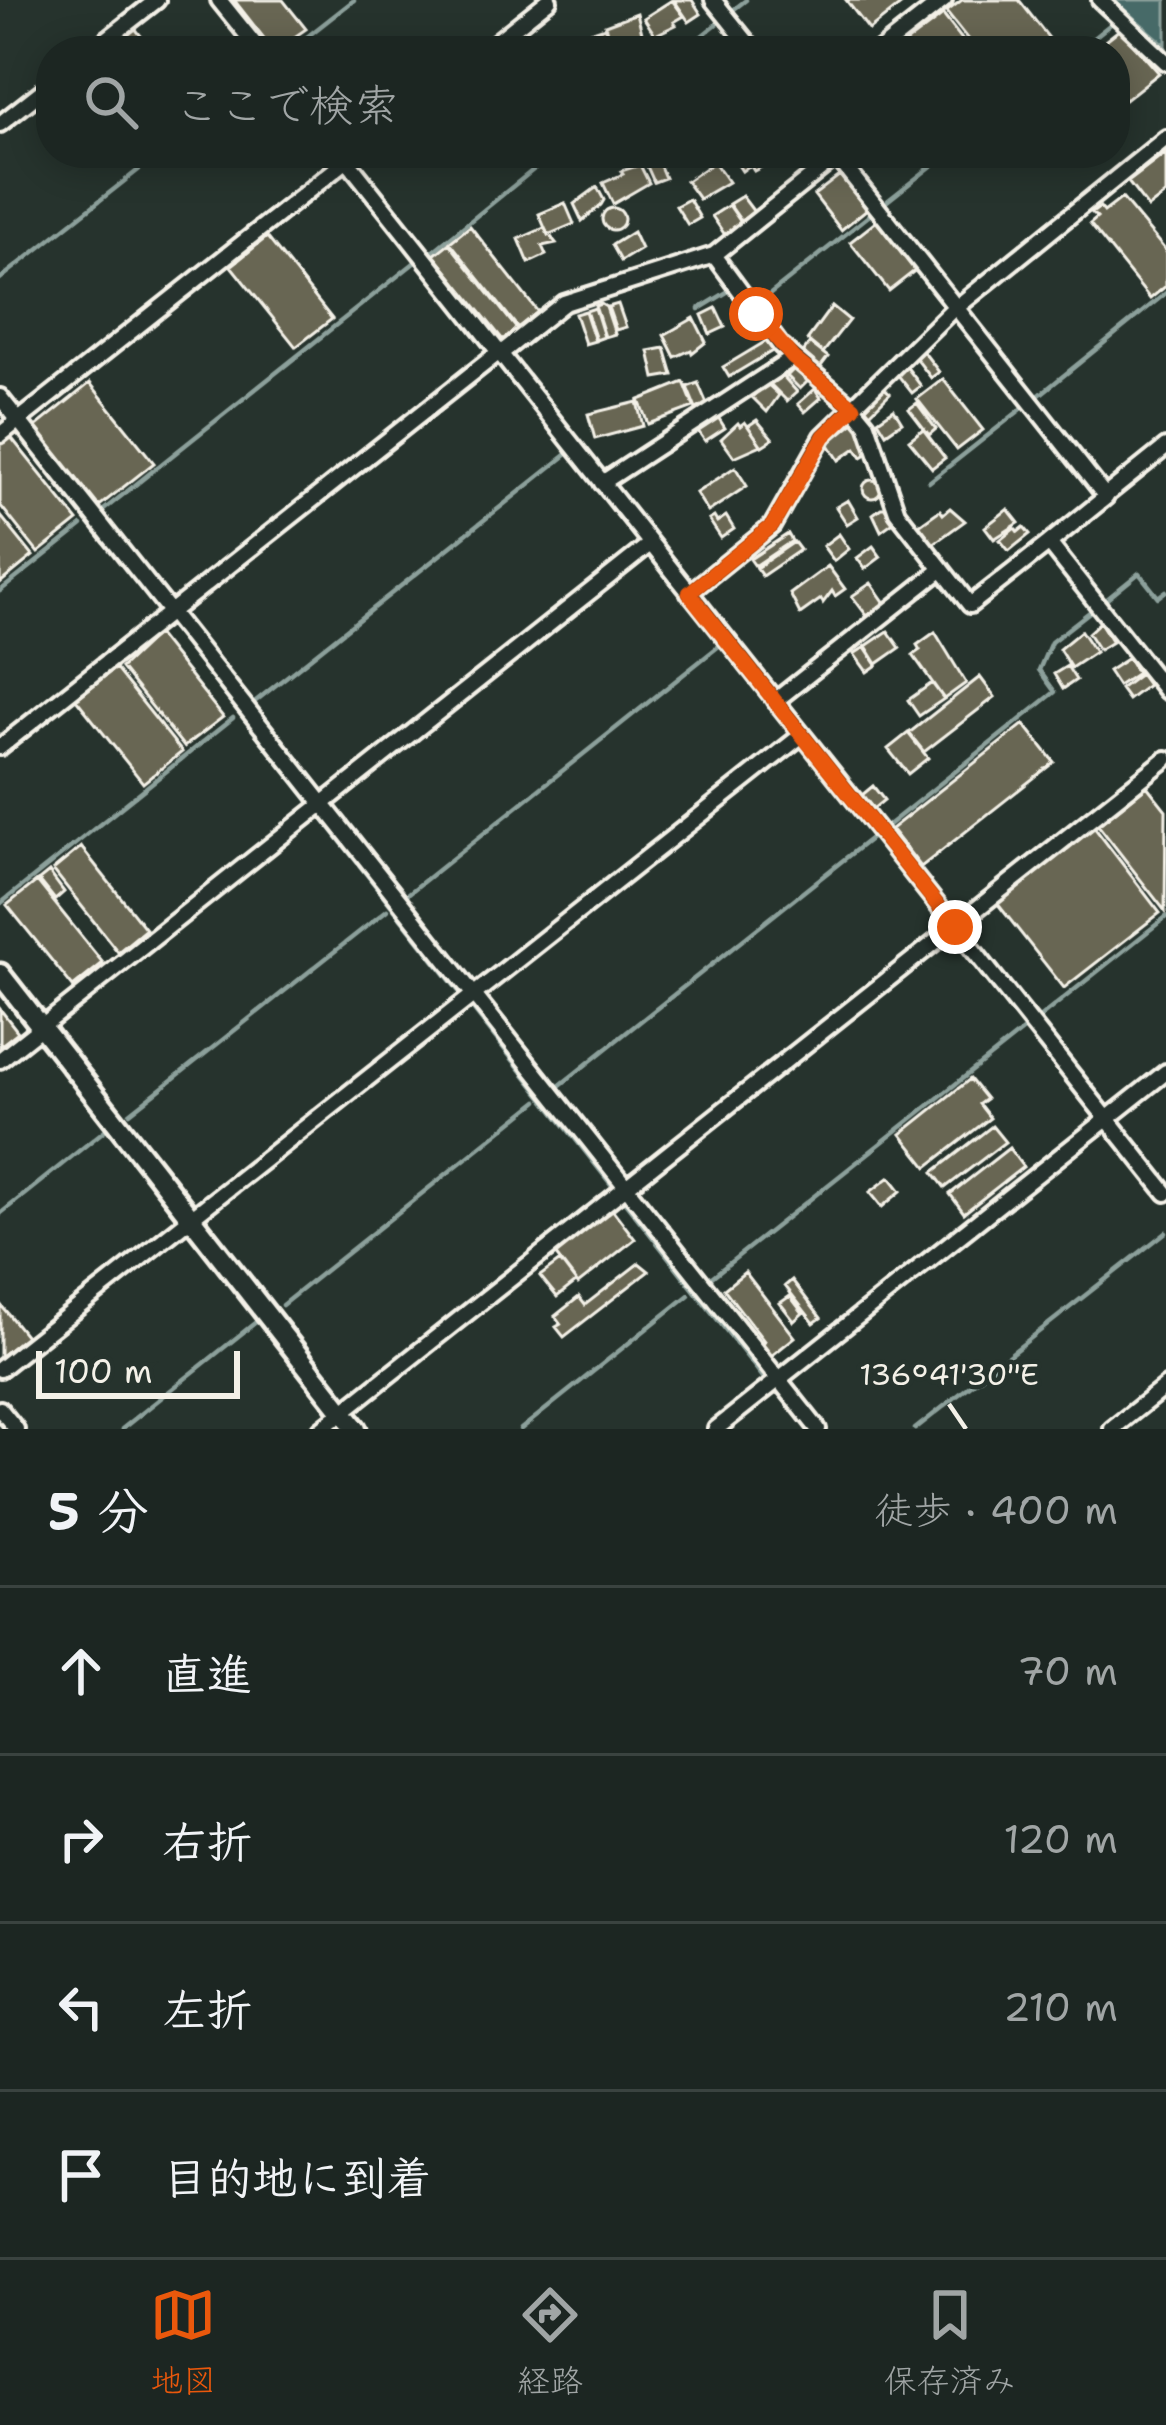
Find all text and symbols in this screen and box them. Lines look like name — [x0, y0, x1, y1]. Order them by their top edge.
search box — [36, 36, 1130, 168]
icon: search — [78, 69, 144, 135]
text: ここで検索 — [174, 75, 399, 135]
route start — [729, 287, 783, 341]
route end — [928, 900, 982, 954]
scale bar — [36, 1345, 240, 1398]
text: 100 m — [54, 1349, 153, 1394]
text: 136°41'30"E — [859, 1354, 1039, 1395]
text: 5 分 — [48, 1477, 148, 1545]
text: 徒歩 · 400 m — [874, 1484, 1118, 1536]
icon: ahead — [48, 1638, 114, 1704]
text: 直進 — [162, 1644, 252, 1704]
text: 70 m — [1017, 1645, 1118, 1697]
icon: right — [48, 1806, 114, 1872]
text: 右折 — [162, 1812, 252, 1872]
text: 120 m — [1003, 1813, 1118, 1865]
icon: left — [48, 1974, 114, 2040]
text: 左折 — [162, 1980, 252, 2040]
text: 210 m — [1003, 1981, 1118, 2033]
icon: arrive — [48, 2142, 114, 2208]
text: 目的地に到着 — [162, 2148, 432, 2208]
tab: 地図 — [150, 2282, 216, 2403]
tab: 経路 — [517, 2282, 583, 2403]
tab: 保存済み — [884, 2282, 1016, 2403]

